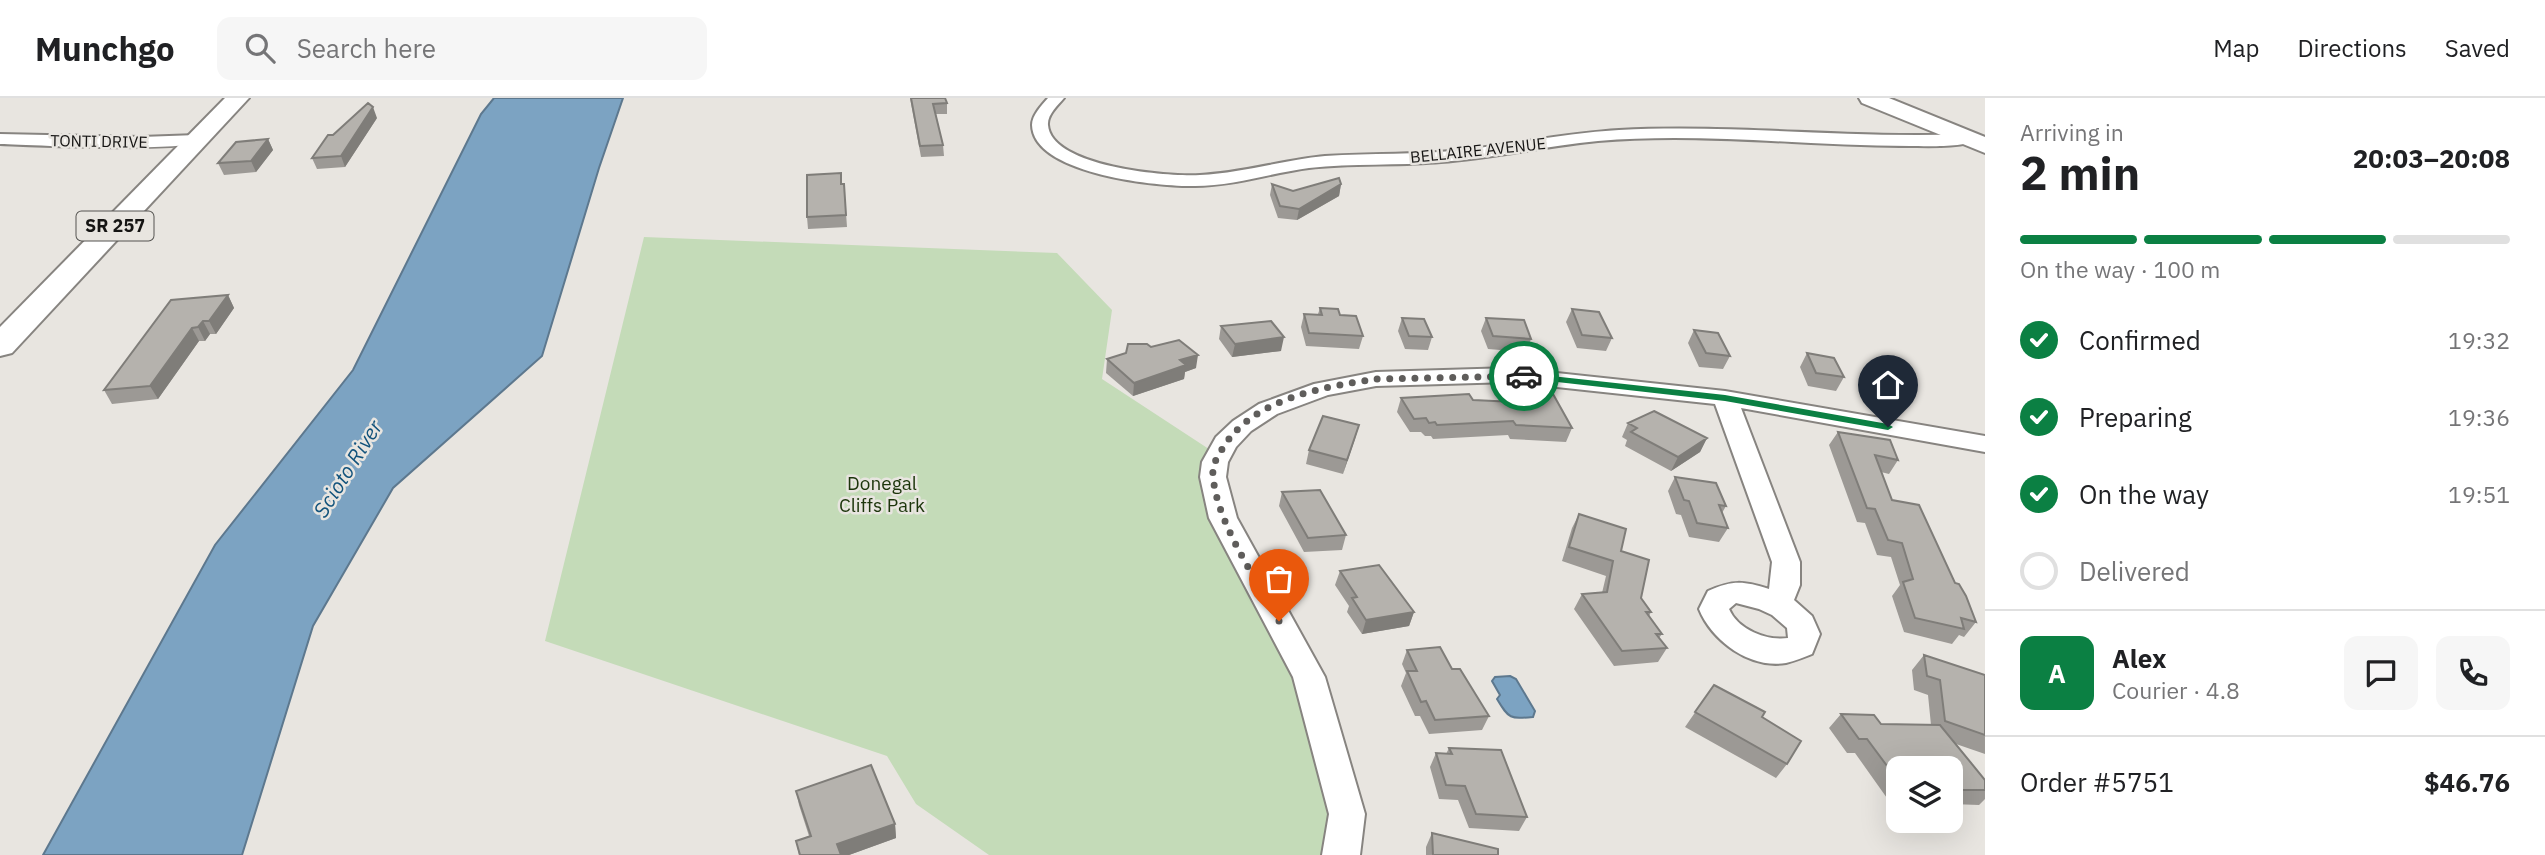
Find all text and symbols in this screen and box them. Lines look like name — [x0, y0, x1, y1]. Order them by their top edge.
search box — [217, 17, 707, 80]
text: Munchgo — [35, 27, 175, 70]
icon: search — [241, 29, 279, 67]
text: Search here — [297, 31, 436, 65]
text: Map — [2213, 32, 2259, 64]
text: Directions — [2297, 32, 2407, 64]
text: Saved — [2445, 32, 2510, 64]
text: Arriving in — [2020, 117, 2124, 147]
street label: TONTI DRIVE — [50, 130, 148, 152]
street label: BELLAIRE AVENUE — [1409, 133, 1547, 167]
text: 20:03–20:08 — [2353, 141, 2510, 175]
text: 2 min — [2020, 143, 2140, 203]
road number: SR 257 — [76, 211, 154, 240]
text: On the way · 100 m — [2020, 254, 2220, 284]
icon: check — [2020, 321, 2058, 359]
text: Confirmed — [2079, 323, 2201, 357]
text: 19:32 — [2448, 325, 2510, 355]
courier — [1489, 341, 1559, 411]
pin — [1858, 355, 1918, 427]
icon: car — [1505, 357, 1543, 395]
icon: home — [1869, 366, 1907, 404]
icon: check — [2020, 398, 2058, 436]
text: Preparing — [2079, 400, 2192, 434]
text: 19:36 — [2448, 402, 2510, 432]
water label: Scioto River — [306, 413, 389, 522]
park label: Donegal Cliffs Park — [839, 471, 925, 517]
icon: check — [2020, 475, 2058, 513]
text: On the way — [2079, 477, 2209, 511]
text: 19:51 — [2448, 479, 2510, 509]
pin — [1249, 549, 1309, 621]
text: Delivered — [2079, 554, 2190, 588]
icon: bag — [1260, 560, 1298, 598]
button: chat — [2344, 636, 2418, 710]
button: phone — [2436, 636, 2510, 710]
text: Alex — [2112, 641, 2166, 675]
text: A — [2048, 656, 2066, 690]
text: Courier · 4.8 — [2112, 675, 2240, 705]
map controls — [1886, 756, 1963, 833]
button: layers — [1886, 756, 1963, 833]
text: Order #5751 — [2020, 765, 2174, 799]
text: $46.76 — [2424, 765, 2510, 799]

